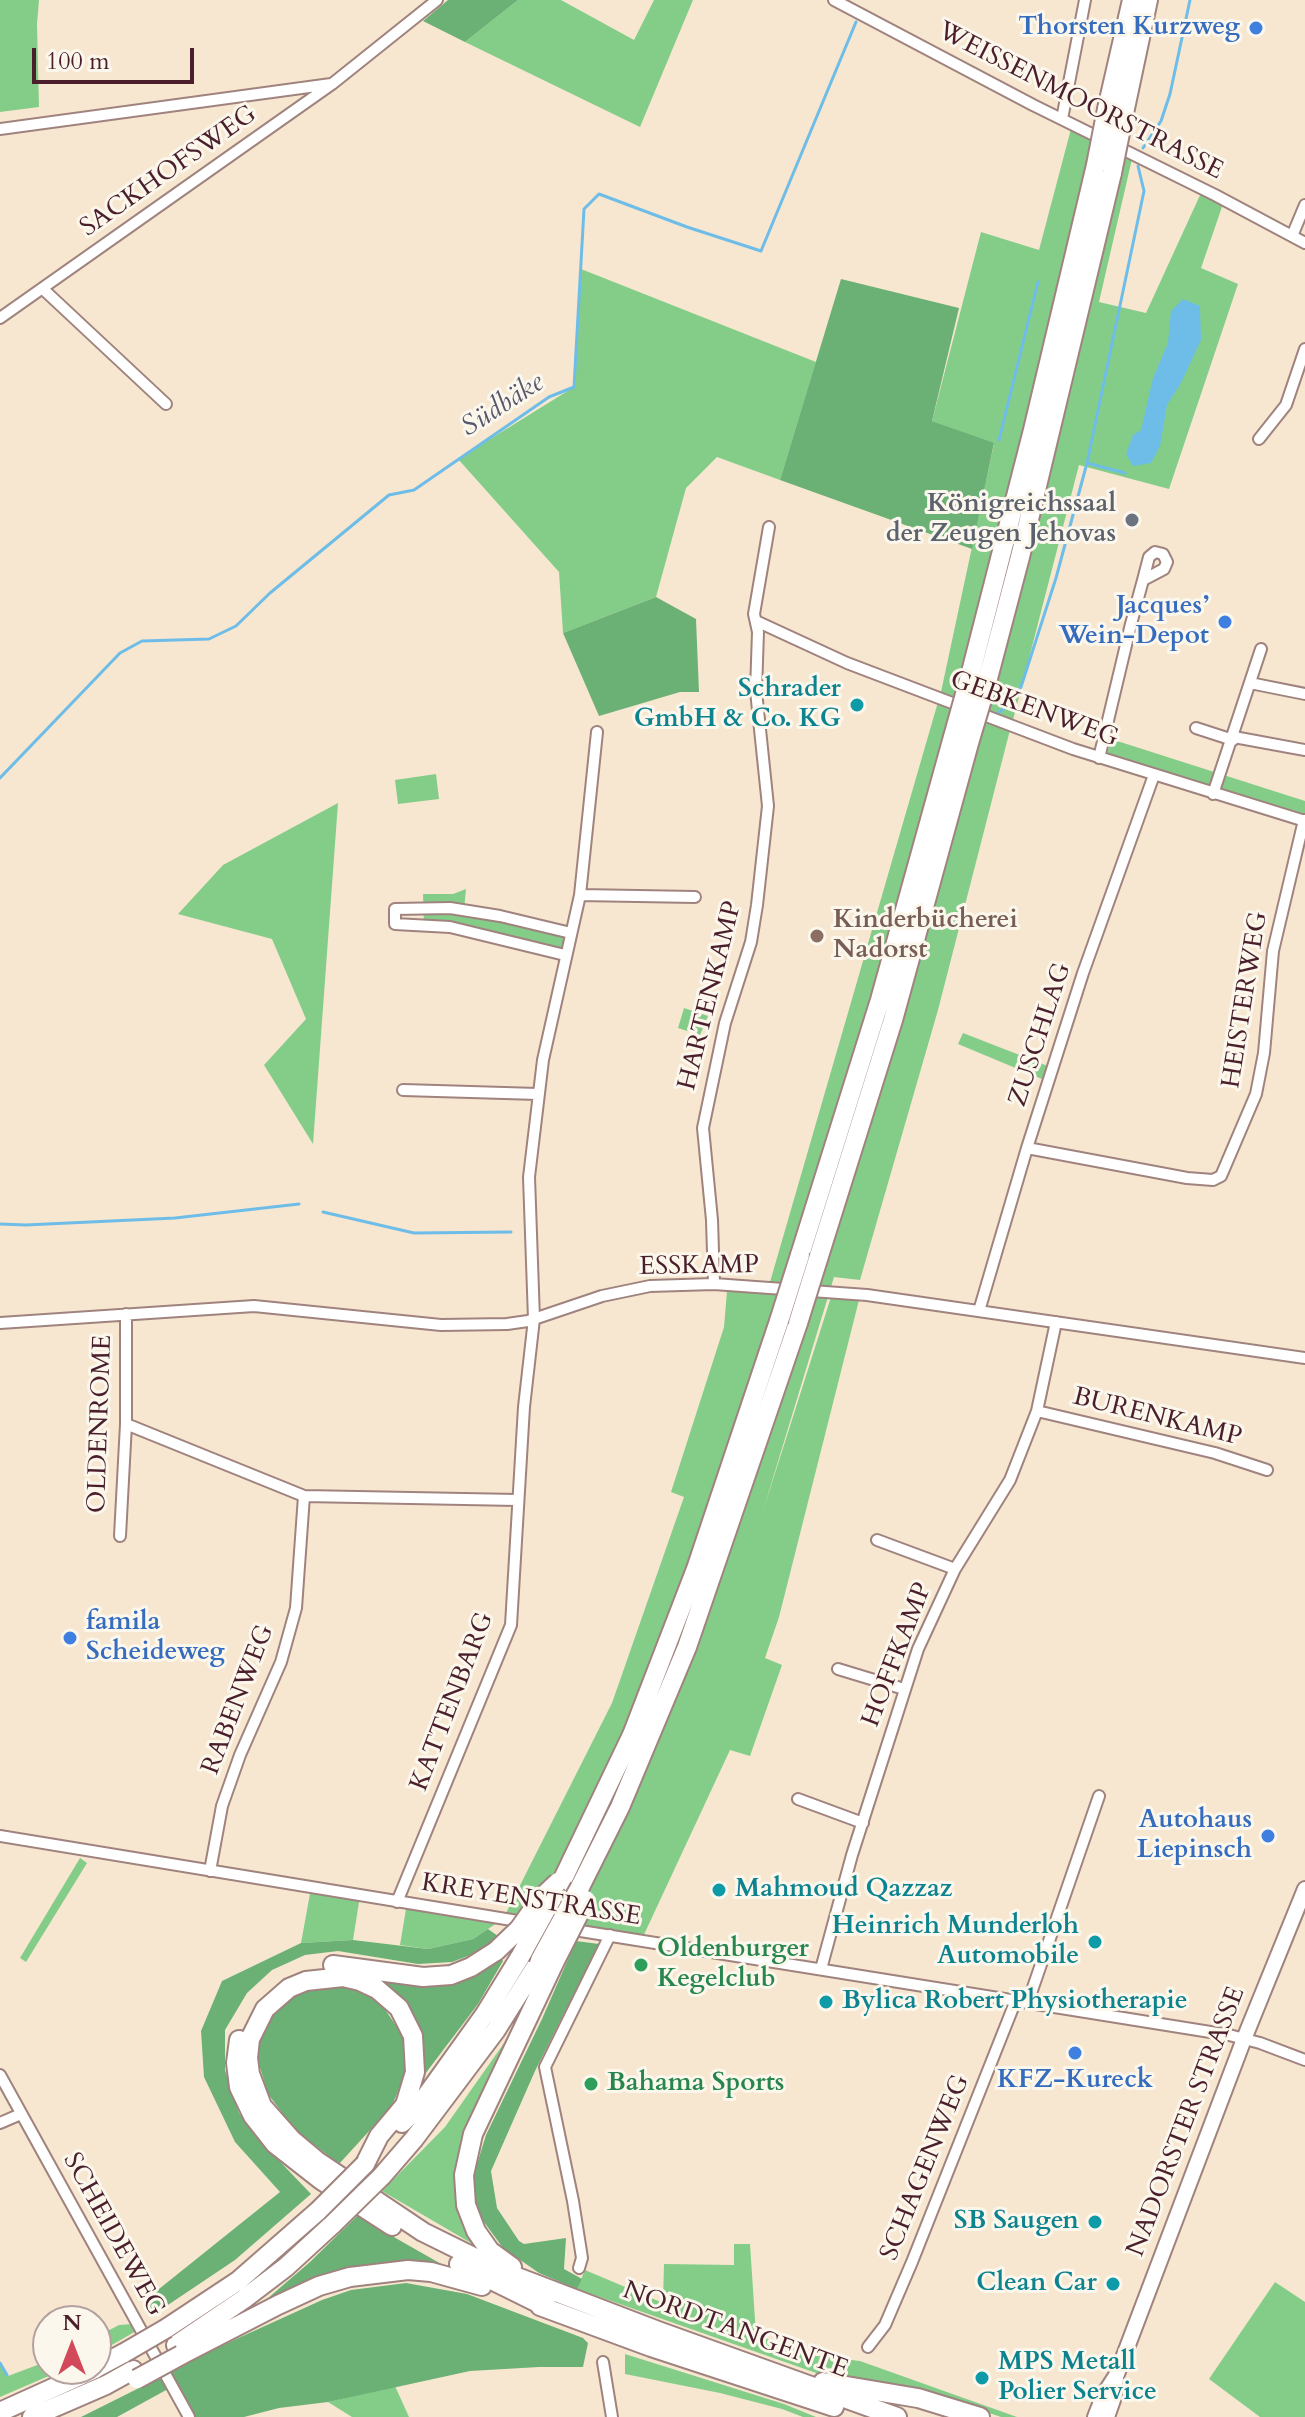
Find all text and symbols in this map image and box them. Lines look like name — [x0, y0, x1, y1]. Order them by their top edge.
place label: Thorsten Kurzweg — [1018, 12, 1240, 44]
street label: WEISSENMOORSTRASSE — [932, 16, 1228, 188]
marker: Thorsten Kurzweg — [1247, 19, 1265, 37]
scale bar — [36, 32, 198, 82]
text: 100 m — [46, 45, 110, 78]
street label: SACKHOFSWEG — [75, 100, 263, 244]
water label: Südbäke — [455, 367, 551, 445]
place label: Königreichssaal der Zeugen Jehovas — [886, 489, 1116, 550]
marker: Königreichssaal der Zeugen Jehovas — [1123, 511, 1141, 529]
place label: Jacques’ Wein-Depot — [1059, 591, 1209, 652]
marker: Jacques’ Wein-Depot — [1216, 613, 1234, 631]
street label: GEBKENWEG — [945, 665, 1123, 755]
place label: Schrader GmbH & Co. KG — [634, 674, 841, 736]
marker: Schrader GmbH & Co. KG — [848, 696, 866, 714]
street label: HARTENKAMP — [672, 898, 750, 1094]
place label: Kinderbücherei Nadorst — [833, 905, 1018, 966]
street label: HEISTERWEG — [1217, 910, 1275, 1090]
marker: Kinderbücherei Nadorst — [808, 927, 826, 945]
street label: ZUSCHLAG — [1003, 959, 1079, 1111]
street label: ESSKAMP — [639, 1250, 759, 1284]
street label: OLDENROME — [82, 1334, 120, 1514]
street label: BURENKAMP — [1069, 1382, 1245, 1454]
street label: HOFFKAMP — [856, 1579, 940, 1731]
place label: famila Scheideweg — [86, 1607, 225, 1668]
street label: KATTENBARG — [405, 1608, 501, 1796]
street label: RABENWEG — [196, 1621, 282, 1779]
marker: famila Scheideweg — [61, 1629, 79, 1647]
place label: Autohaus Liepinsch — [1137, 1805, 1252, 1866]
marker: Autohaus Liepinsch — [1259, 1827, 1277, 1845]
street label: KREYENSTRASSE — [419, 1868, 643, 1934]
place label: Mahmoud Qazzaz — [735, 1874, 953, 1906]
marker: Mahmoud Qazzaz — [710, 1881, 728, 1899]
place label: Heinrich Munderloh Automobile — [832, 1911, 1079, 1972]
marker: Heinrich Munderloh Automobile — [1086, 1933, 1104, 1951]
place label: Oldenburger Kegelclub — [657, 1934, 809, 1996]
marker: Oldenburger Kegelclub — [632, 1956, 650, 1974]
street label: NADORSTER STRASSE — [1121, 1983, 1253, 2261]
place label: Bylica Robert Physiotherapie — [842, 1986, 1188, 2018]
marker: Bylica Robert Physiotherapie — [817, 1993, 835, 2011]
marker: KFZ-Kureck — [1066, 2044, 1084, 2062]
place label: KFZ-Kureck — [997, 2065, 1153, 2097]
place label: Bahama Sports — [607, 2068, 784, 2100]
street label: SCHAGENWEG — [875, 2071, 977, 2265]
marker: Bahama Sports — [582, 2075, 600, 2093]
street label: SCHEIDEWEG — [55, 2148, 171, 2322]
place label: SB Saugen — [954, 2206, 1079, 2238]
marker: SB Saugen — [1086, 2213, 1104, 2231]
place label: Clean Car — [976, 2268, 1097, 2300]
marker: Clean Car — [1104, 2275, 1122, 2293]
street label: NORDTANGENTE — [618, 2276, 852, 2386]
north arrow — [32, 2305, 112, 2385]
text: N — [62, 2308, 82, 2338]
place label: MPS Metall Polier Service — [998, 2347, 1157, 2408]
marker: MPS Metall Polier Service — [973, 2369, 991, 2387]

